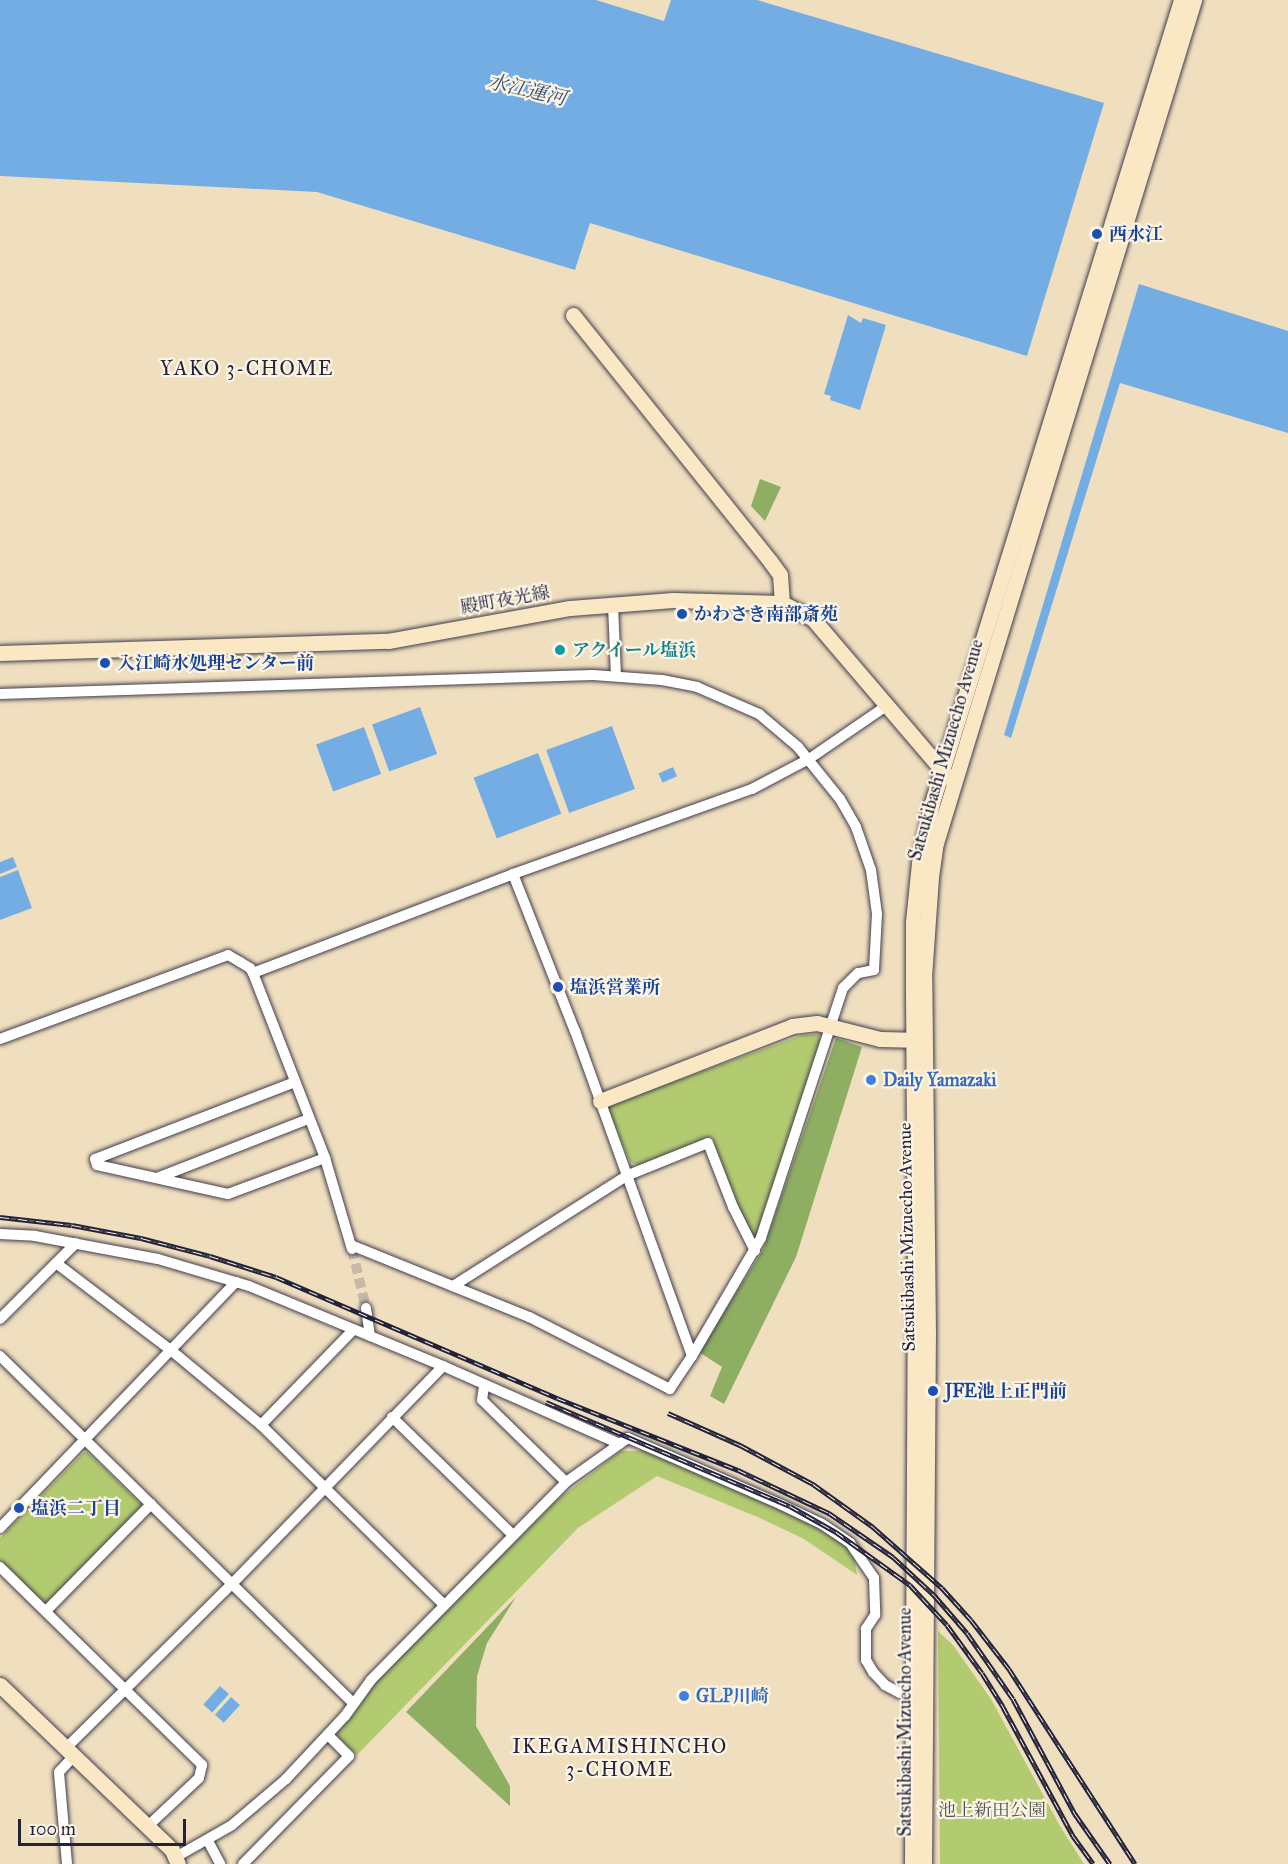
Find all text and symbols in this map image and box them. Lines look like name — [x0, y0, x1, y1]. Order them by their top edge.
water label: 水江運河 — [485, 69, 569, 111]
place label: 西水江 — [1109, 223, 1163, 245]
marker: 西水江 — [1090, 227, 1104, 241]
district label: YAKO 3-CHOME — [160, 356, 334, 380]
street label: 殿町夜光線 — [459, 582, 551, 618]
place label: かわさき南部斎苑 — [694, 603, 838, 625]
marker: かわさき南部斎苑 — [675, 607, 689, 621]
street label: Satsukibashi Mizuecho Avenue — [904, 637, 988, 863]
place label: アクイール塩浜 — [572, 639, 698, 661]
marker: アクイール塩浜 — [553, 643, 567, 657]
place label: 入江崎水処理センター前 — [117, 652, 315, 674]
marker: 入江崎水処理センター前 — [98, 656, 112, 670]
place label: 塩浜営業所 — [570, 976, 660, 998]
marker: 塩浜営業所 — [551, 980, 565, 994]
place label: Daily Yamazaki — [883, 1069, 997, 1091]
marker: Daily Yamazaki — [864, 1073, 878, 1087]
street label: Satsukibashi Mizuecho Avenue — [894, 1122, 920, 1352]
place label: JFE池上正門前 — [945, 1380, 1067, 1402]
marker: JFE池上正門前 — [926, 1384, 940, 1398]
place label: 塩浜二丁目 — [31, 1497, 121, 1519]
marker: 塩浜二丁目 — [12, 1501, 26, 1515]
street label: Satsukibashi Mizuecho Avenue — [894, 1607, 916, 1837]
place label: GLP川崎 — [696, 1685, 769, 1707]
marker: GLP川崎 — [677, 1689, 691, 1703]
district label: IKEGAMISHINCHO 3-CHOME — [512, 1735, 728, 1782]
park label: 池上新田公園 — [938, 1799, 1046, 1821]
scale bar — [21, 1807, 189, 1845]
text: 100 m — [29, 1818, 76, 1840]

